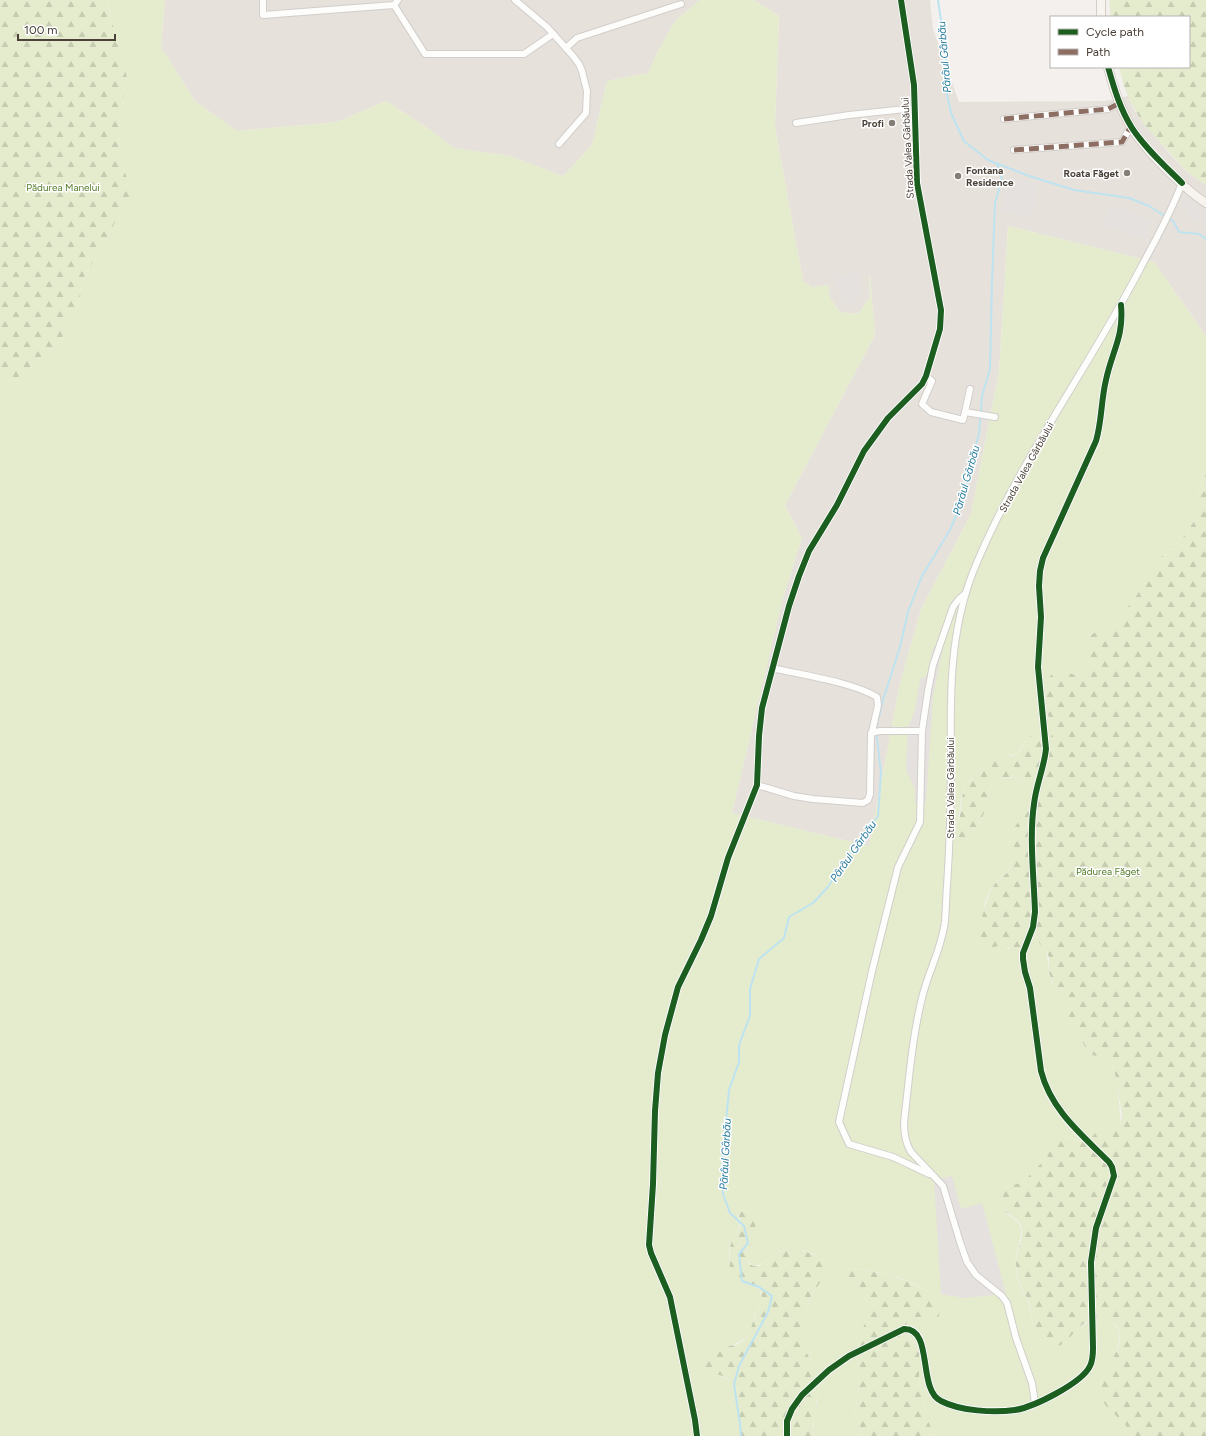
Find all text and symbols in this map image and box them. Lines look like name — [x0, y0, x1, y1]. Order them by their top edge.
scale bar — [18, 16, 115, 42]
legend — [1050, 16, 1190, 68]
water label: Pârâul Gârbău — [935, 21, 954, 93]
text: 100 m — [24, 23, 58, 37]
text: Cycle path — [1086, 25, 1144, 39]
text: Path — [1086, 45, 1110, 59]
street label: Strada Valea Gârbăului — [898, 97, 917, 199]
place label: Profi — [862, 117, 884, 130]
marker: Profi — [887, 118, 897, 128]
place label: Fontana Residence — [966, 164, 1014, 189]
place label: Roata Făget — [1063, 167, 1119, 180]
marker: Roata Făget — [1122, 168, 1132, 178]
marker: Fontana Residence — [953, 171, 963, 181]
park label: Pădurea Manelui — [26, 181, 100, 194]
street label: Strada Valea Gârbăului — [996, 420, 1057, 515]
water label: Pârâul Gârbău — [950, 444, 983, 516]
street label: Strada Valea Gârbăului — [944, 737, 957, 839]
water label: Pârâul Gârbău — [827, 818, 879, 884]
park label: Pădurea Făget — [1076, 865, 1140, 878]
water label: Pârâul Gârbău — [717, 1118, 734, 1190]

